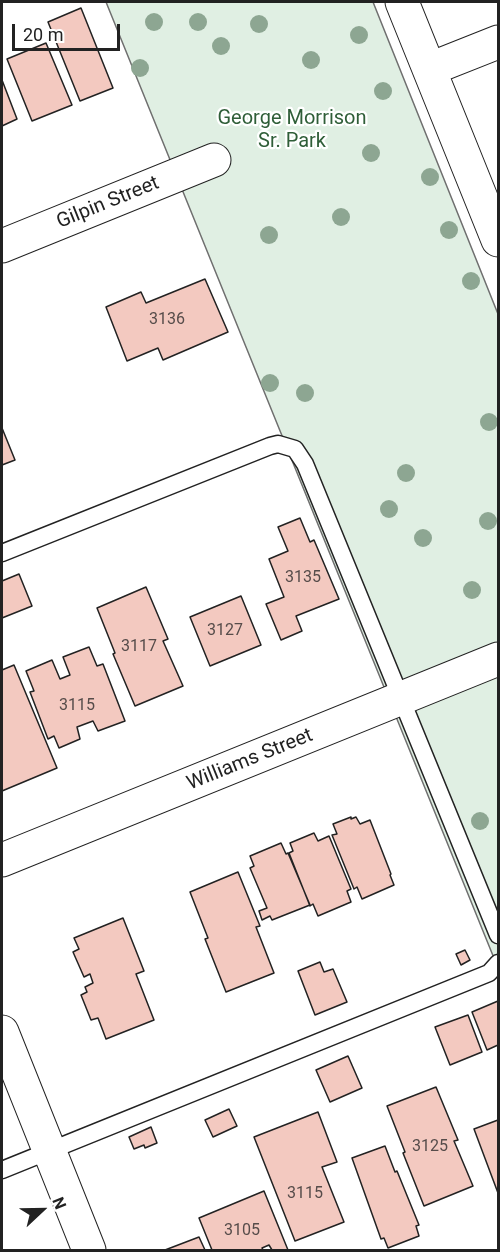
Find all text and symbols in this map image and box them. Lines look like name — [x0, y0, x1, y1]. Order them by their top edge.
scale bar — [15, 12, 123, 50]
text: 20 m — [23, 24, 63, 45]
park label: George Morrison Sr. Park — [217, 107, 367, 154]
street label: Gilpin Street — [53, 172, 163, 234]
house number: 3136 — [149, 310, 185, 330]
house number: 3135 — [285, 568, 321, 588]
house number: 3127 — [207, 621, 243, 641]
house number: 3117 — [121, 637, 157, 657]
house number: 3115 — [59, 696, 95, 716]
street label: Williams Street — [184, 724, 316, 796]
house number: 3125 — [412, 1137, 448, 1157]
north arrow — [12, 1180, 72, 1240]
house number: 3115 — [287, 1184, 323, 1204]
text: N — [48, 1194, 70, 1212]
house number: 3105 — [224, 1221, 260, 1241]

